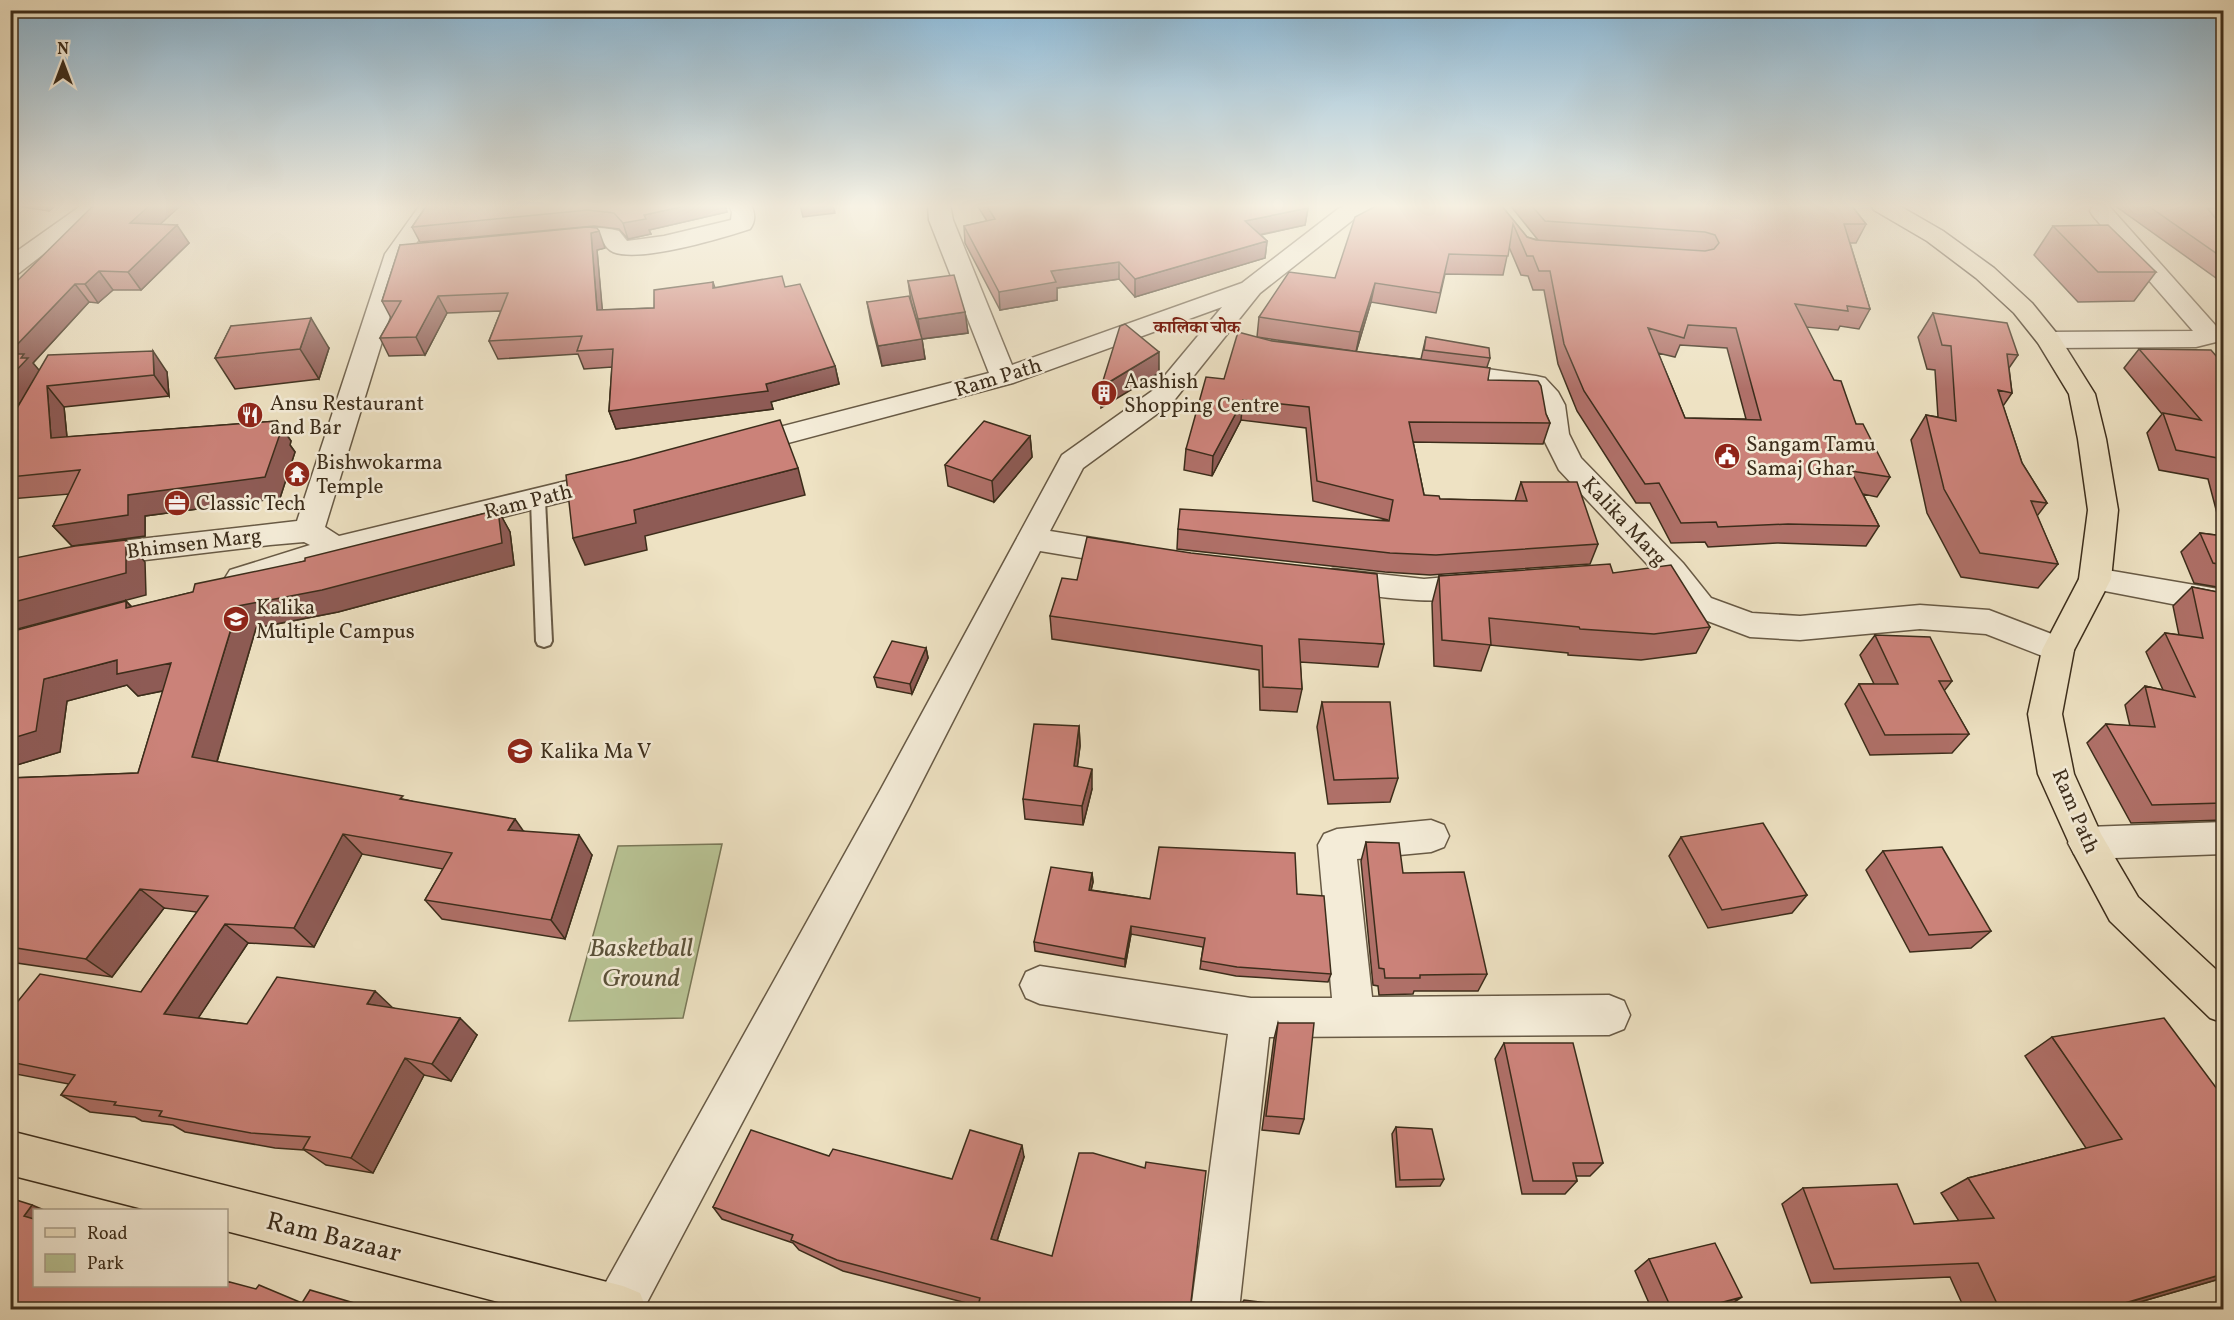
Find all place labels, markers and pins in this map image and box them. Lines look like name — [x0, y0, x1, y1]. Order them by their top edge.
place label: Aashish Shopping Centre — [1124, 368, 1280, 421]
building icon: Aashish Shopping Centre — [1089, 378, 1119, 408]
place label: Ansu Restaurant and Bar — [270, 390, 424, 443]
restaurant icon: Ansu Restaurant and Bar — [235, 400, 265, 430]
place label: Sangam Tamu Samaj Ghar — [1746, 431, 1876, 484]
public building icon: Sangam Tamu Samaj Ghar — [1712, 441, 1742, 471]
place label: Bishwokarma Temple — [316, 449, 443, 502]
temple icon: Bishwokarma Temple — [282, 459, 312, 489]
office icon: Classic Tech — [162, 488, 192, 518]
place label: Classic Tech — [196, 490, 306, 519]
place label: Kalika Multiple Campus — [256, 594, 415, 647]
school or university icon: Kalika Multiple Campus — [221, 604, 251, 634]
school or university icon: Kalika Ma V — [505, 736, 535, 766]
place label: Kalika Ma V — [540, 738, 651, 767]

